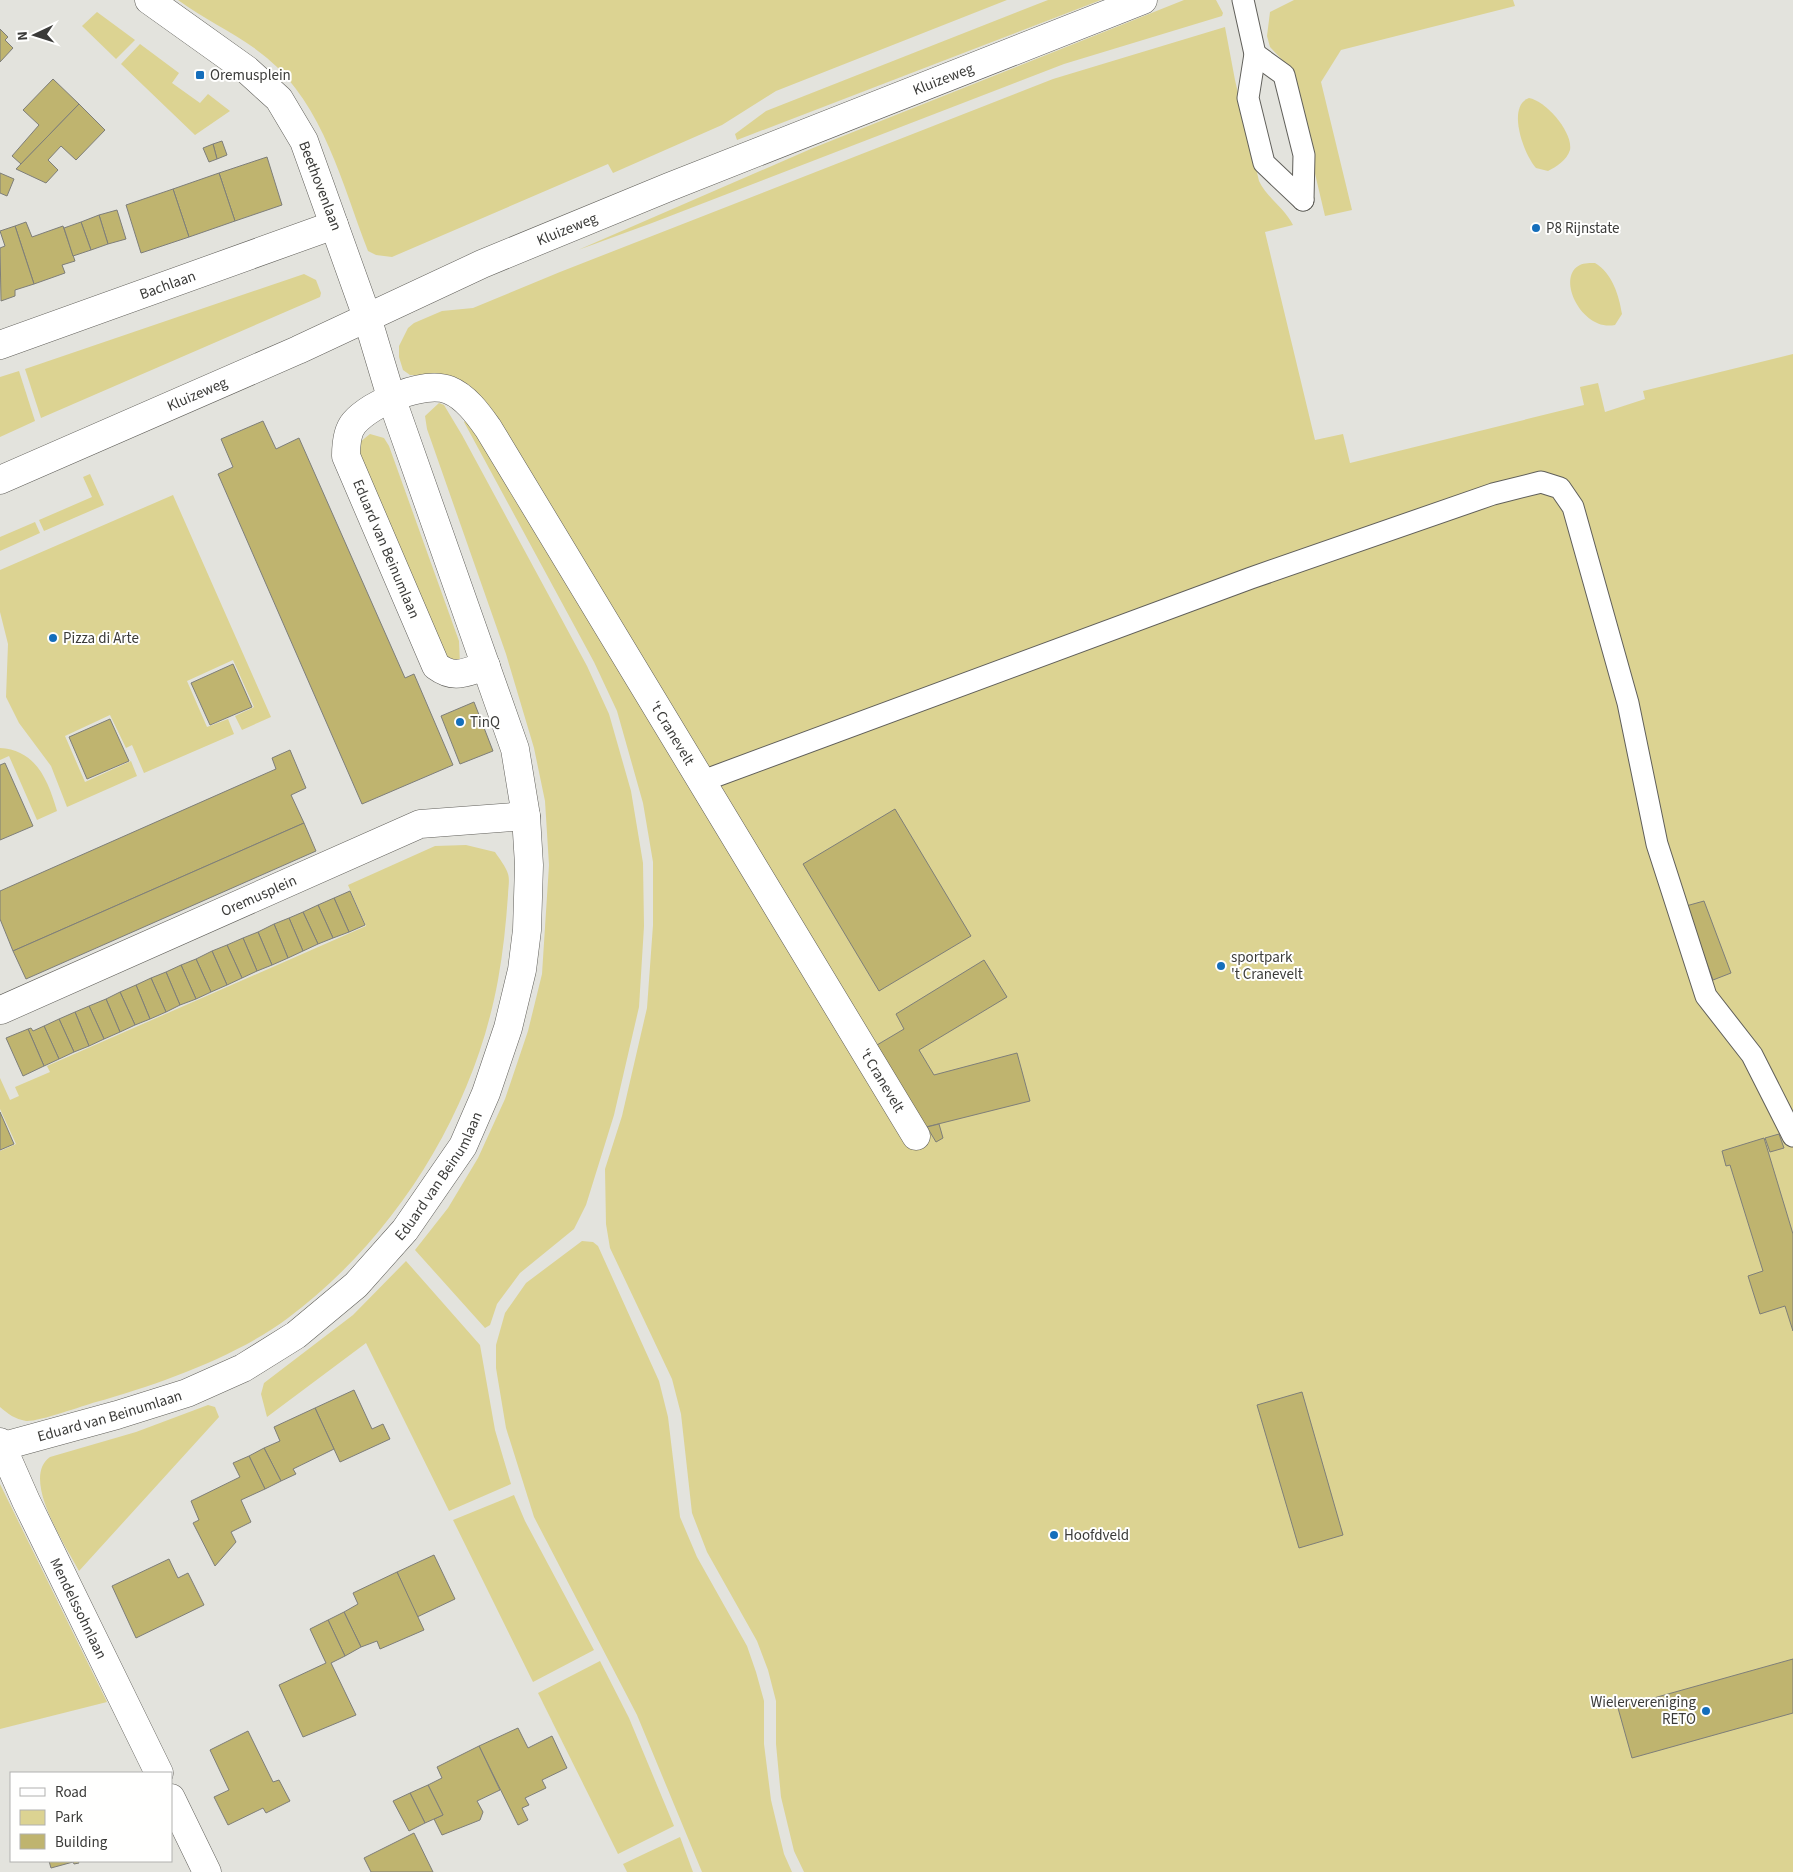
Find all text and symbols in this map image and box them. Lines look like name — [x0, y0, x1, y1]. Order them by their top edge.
north arrow — [10, 10, 60, 60]
text: N — [13, 30, 33, 41]
street label: Kluizeweg — [909, 57, 977, 100]
place label: Oremusplein — [210, 65, 291, 86]
marker: Oremusplein — [194, 69, 206, 81]
street label: Beethovenlaan — [293, 138, 347, 234]
street label: Kluizeweg — [533, 207, 601, 251]
place label: P8 Rijnstate — [1546, 218, 1619, 239]
marker: P8 Rijnstate — [1530, 222, 1542, 234]
street label: Bachlaan — [136, 265, 199, 305]
street label: Kluizeweg — [164, 371, 231, 416]
street label: Eduard van Beinumlaan — [347, 476, 425, 622]
place label: Pizza di Arte — [63, 628, 139, 649]
marker: Pizza di Arte — [47, 632, 59, 644]
street label: 't Cranevelt — [645, 697, 700, 769]
place label: TinQ — [470, 712, 500, 733]
marker: TinQ — [454, 716, 466, 728]
street label: Oremusplein — [218, 870, 300, 922]
place label: sportpark 't Cranevelt — [1231, 947, 1303, 985]
marker: sportpark 't Cranevelt — [1215, 960, 1227, 972]
street label: 't Cranevelt — [855, 1044, 910, 1117]
street label: Eduard van Beinumlaan — [390, 1108, 487, 1245]
street label: Eduard van Beinumlaan — [35, 1385, 185, 1447]
place label: Hoofdveld — [1064, 1525, 1129, 1546]
marker: Hoofdveld — [1048, 1529, 1060, 1541]
street label: Mendelssohnlaan — [45, 1554, 112, 1663]
place label: Wielervereniging RETO — [1590, 1692, 1696, 1730]
marker: Wielervereniging RETO — [1700, 1705, 1712, 1717]
legend — [10, 1772, 172, 1862]
text: Road — [55, 1782, 87, 1803]
text: Park — [55, 1807, 84, 1828]
text: Building — [55, 1832, 108, 1853]

